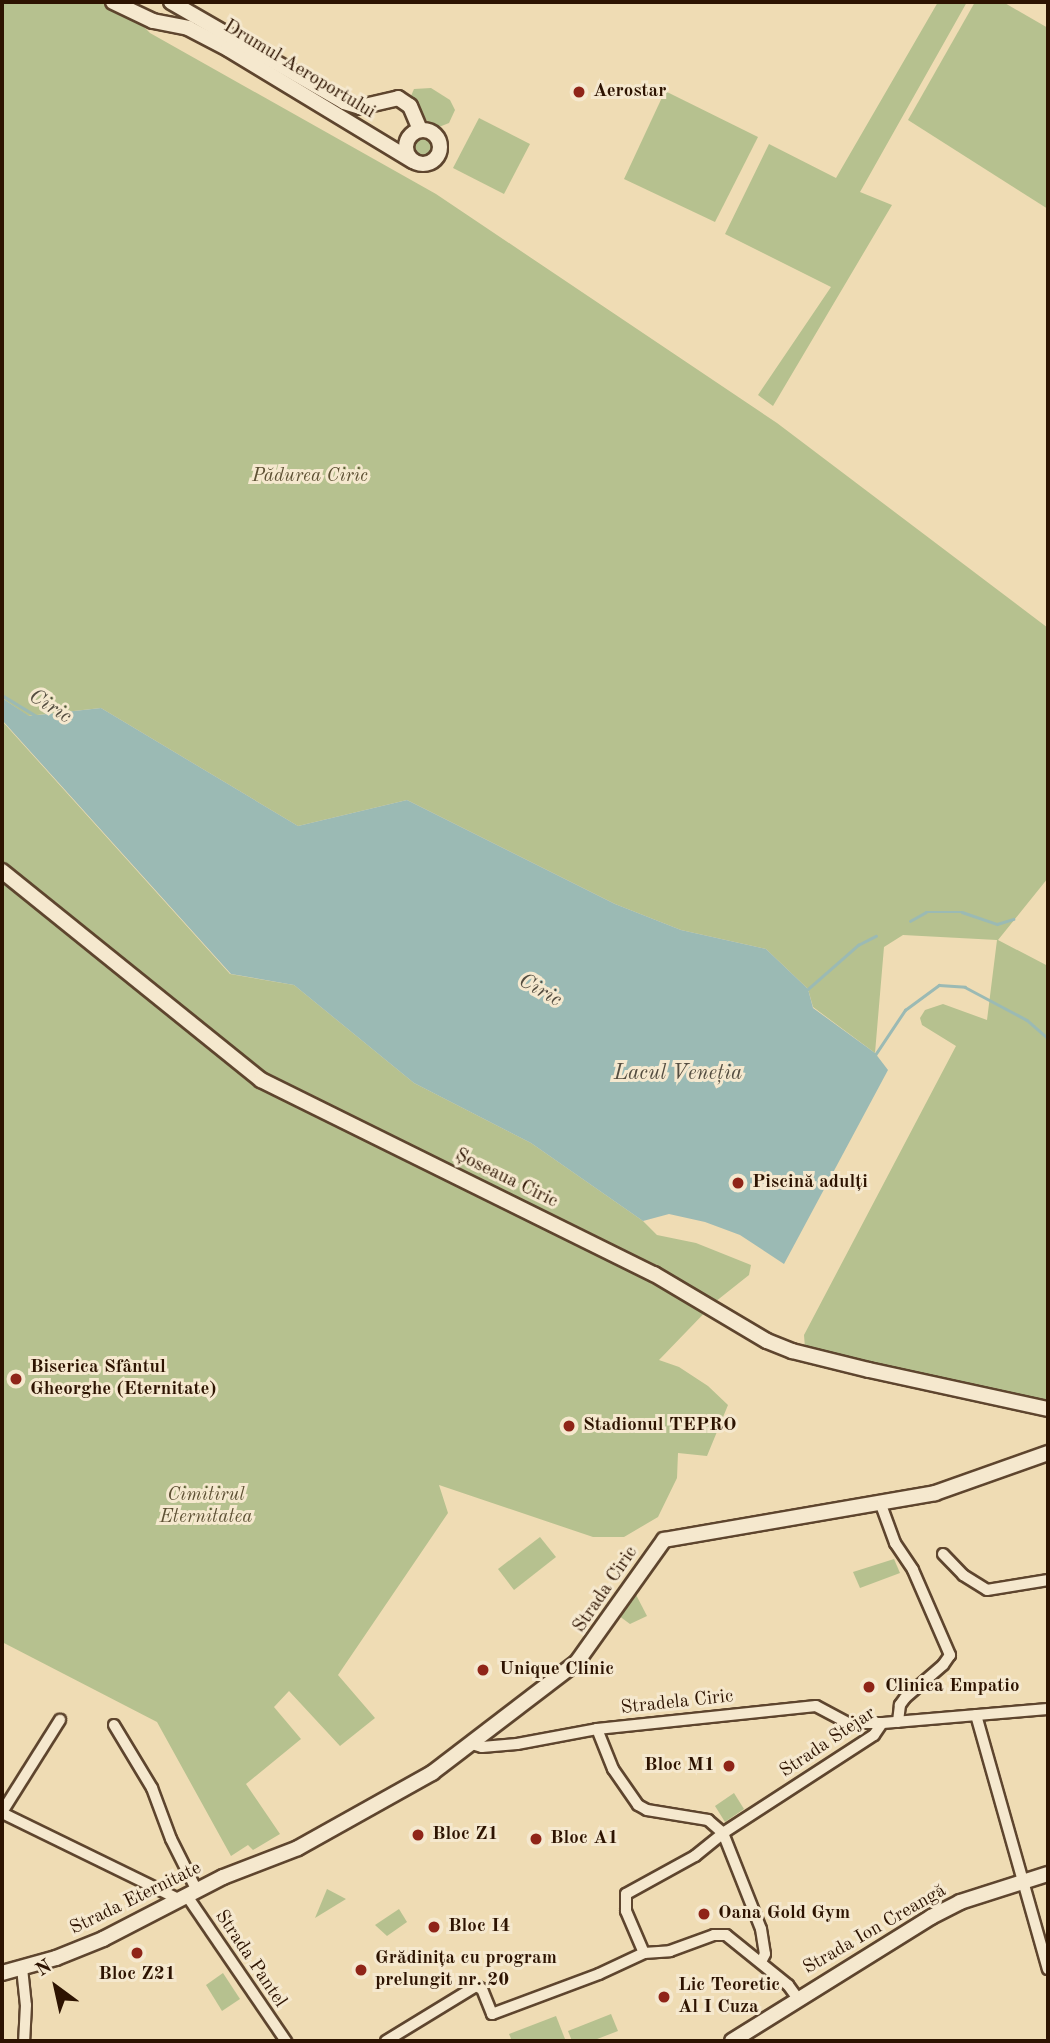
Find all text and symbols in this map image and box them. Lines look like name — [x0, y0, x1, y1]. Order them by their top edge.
street label: Drumul Aeroportului — [219, 16, 379, 124]
place label: Aerostar — [593, 81, 666, 103]
marker: Aerostar — [571, 84, 587, 100]
park label: Pădurea Ciric — [252, 466, 368, 488]
water label: Ciric — [24, 684, 76, 730]
water label: Ciric — [514, 969, 566, 1013]
water label: Lacul Veneția — [614, 1061, 742, 1087]
street label: Șoseaua Ciric — [451, 1144, 561, 1214]
place label: Piscină adulți — [752, 1172, 868, 1194]
marker: Piscină adulți — [730, 1175, 746, 1191]
place label: Biserica Sfântul Gheorghe (Eternitate) — [30, 1357, 217, 1401]
marker: Biserica Sfântul Gheorghe (Eternitate) — [8, 1371, 24, 1387]
place label: Stadionul TEPRO — [583, 1415, 736, 1437]
marker: Stadionul TEPRO — [561, 1418, 577, 1434]
park label: Cimitirul Eternitatea — [160, 1485, 252, 1529]
street label: Strada Ciric — [569, 1542, 643, 1638]
place label: Unique Clinic — [499, 1659, 614, 1681]
marker: Unique Clinic — [473, 1660, 493, 1680]
place label: Clinica Empatio — [885, 1676, 1019, 1698]
marker: Clinica Empatio — [859, 1677, 879, 1697]
street label: Stradela Ciric — [620, 1686, 734, 1720]
street label: Strada Stejar — [776, 1703, 880, 1783]
place label: Bloc M1 — [644, 1755, 715, 1777]
marker: Bloc M1 — [721, 1758, 737, 1774]
place label: Bloc Z1 — [432, 1824, 499, 1846]
marker: Bloc Z1 — [410, 1827, 426, 1843]
place label: Bloc A1 — [550, 1828, 618, 1850]
marker: Bloc A1 — [528, 1831, 544, 1847]
street label: Strada Eternitate — [67, 1857, 205, 1941]
street label: Strada Ion Creangă — [799, 1880, 951, 1980]
place label: Oana Gold Gym — [718, 1903, 850, 1925]
street label: Strada Pantel — [209, 1906, 291, 2012]
marker: Oana Gold Gym — [696, 1906, 712, 1922]
place label: Bloc I4 — [448, 1916, 511, 1938]
marker: Bloc I4 — [426, 1919, 442, 1935]
marker: Bloc Z21 — [129, 1945, 145, 1961]
place label: Grădinița cu program prelungit nr. 20 — [375, 1948, 557, 1992]
north arrow — [21, 1952, 91, 2022]
text: N — [33, 1957, 56, 1981]
marker: Grădinița cu program prelungit nr. 20 — [353, 1962, 369, 1978]
place label: Bloc Z21 — [98, 1964, 176, 1986]
place label: Lic Teoretic Al I Cuza — [678, 1975, 780, 2019]
marker: Lic Teoretic Al I Cuza — [656, 1989, 672, 2005]

